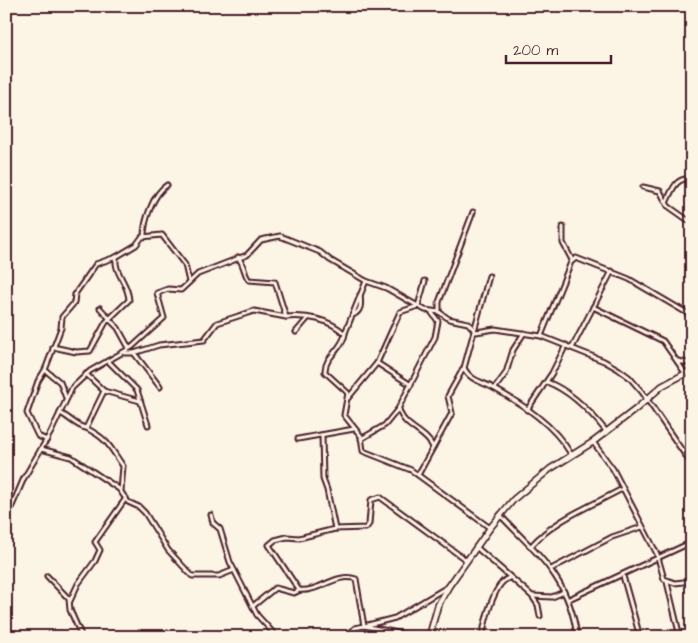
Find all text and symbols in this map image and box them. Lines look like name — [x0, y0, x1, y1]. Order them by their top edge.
scale bar — [506, 32, 610, 64]
text: 200 m — [513, 40, 559, 61]

